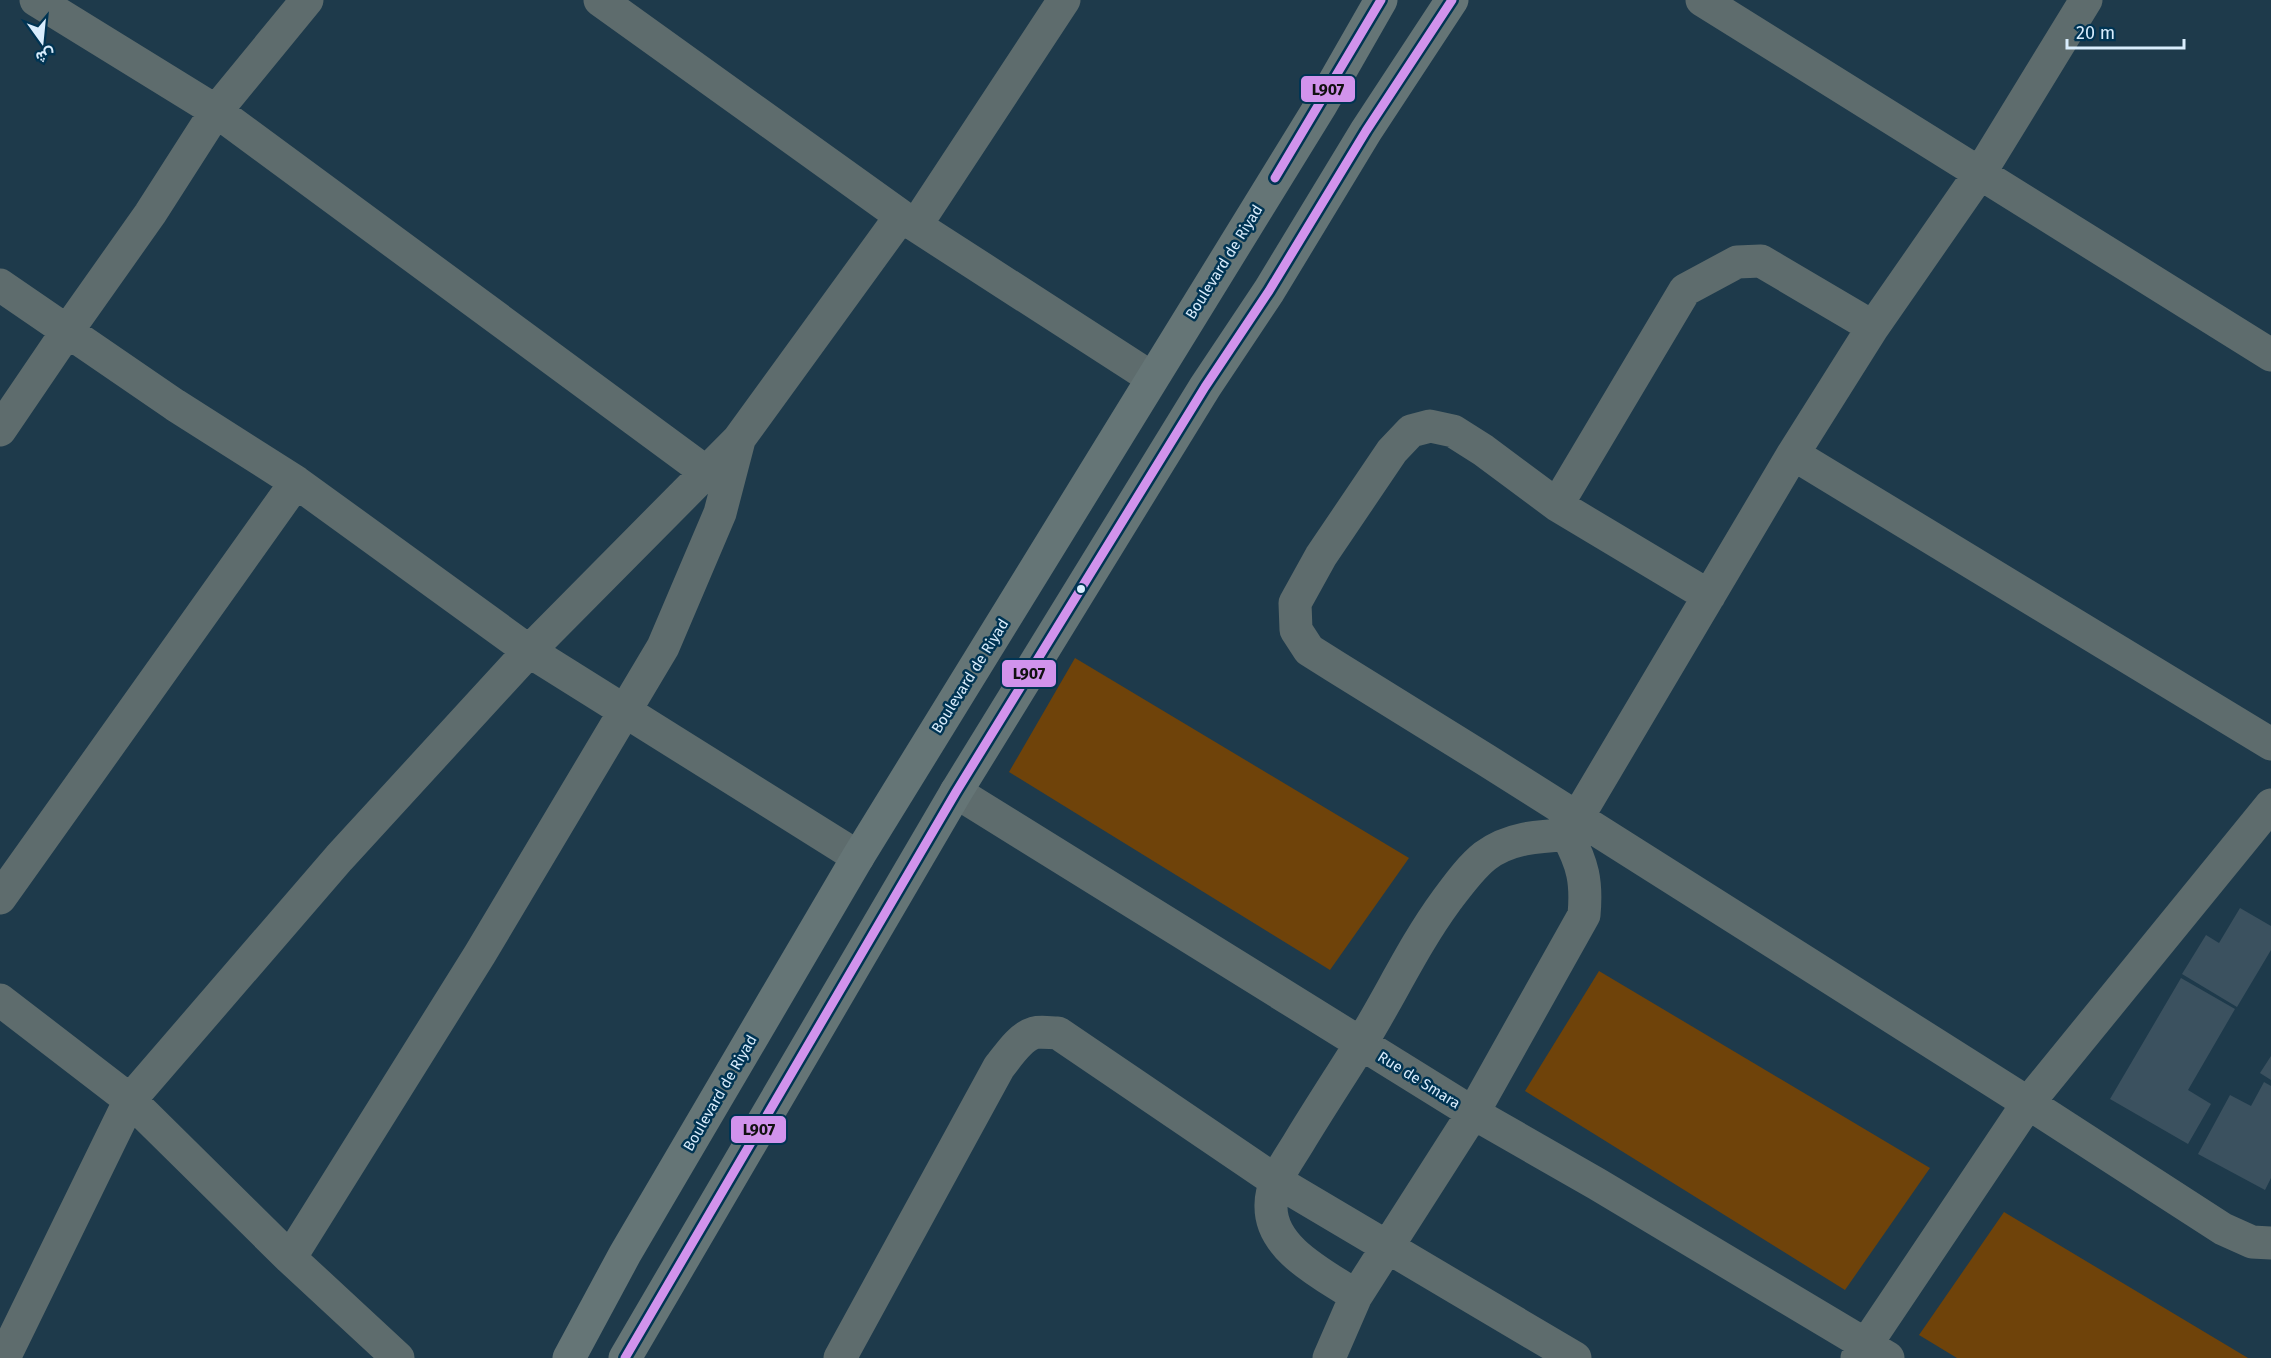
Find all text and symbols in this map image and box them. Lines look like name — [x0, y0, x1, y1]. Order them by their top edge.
north arrow — [12, 12, 72, 72]
scale bar — [2067, 12, 2184, 50]
text: 20 m — [2076, 22, 2115, 44]
text: ش — [34, 44, 58, 68]
line badge: L907 — [1300, 75, 1356, 103]
text: L907 — [1312, 80, 1345, 99]
street label: Boulevard de Riyad — [1182, 202, 1266, 322]
unlabelled marker — [1075, 583, 1087, 595]
street label: Boulevard de Riyad — [928, 616, 1012, 736]
line badge: L907 — [1001, 659, 1057, 688]
text: L907 — [1013, 664, 1046, 683]
street label: Boulevard de Riyad — [679, 1032, 761, 1154]
street label: Rue de Smara — [1374, 1048, 1464, 1112]
line badge: L907 — [730, 1115, 787, 1144]
text: L907 — [743, 1120, 776, 1139]

